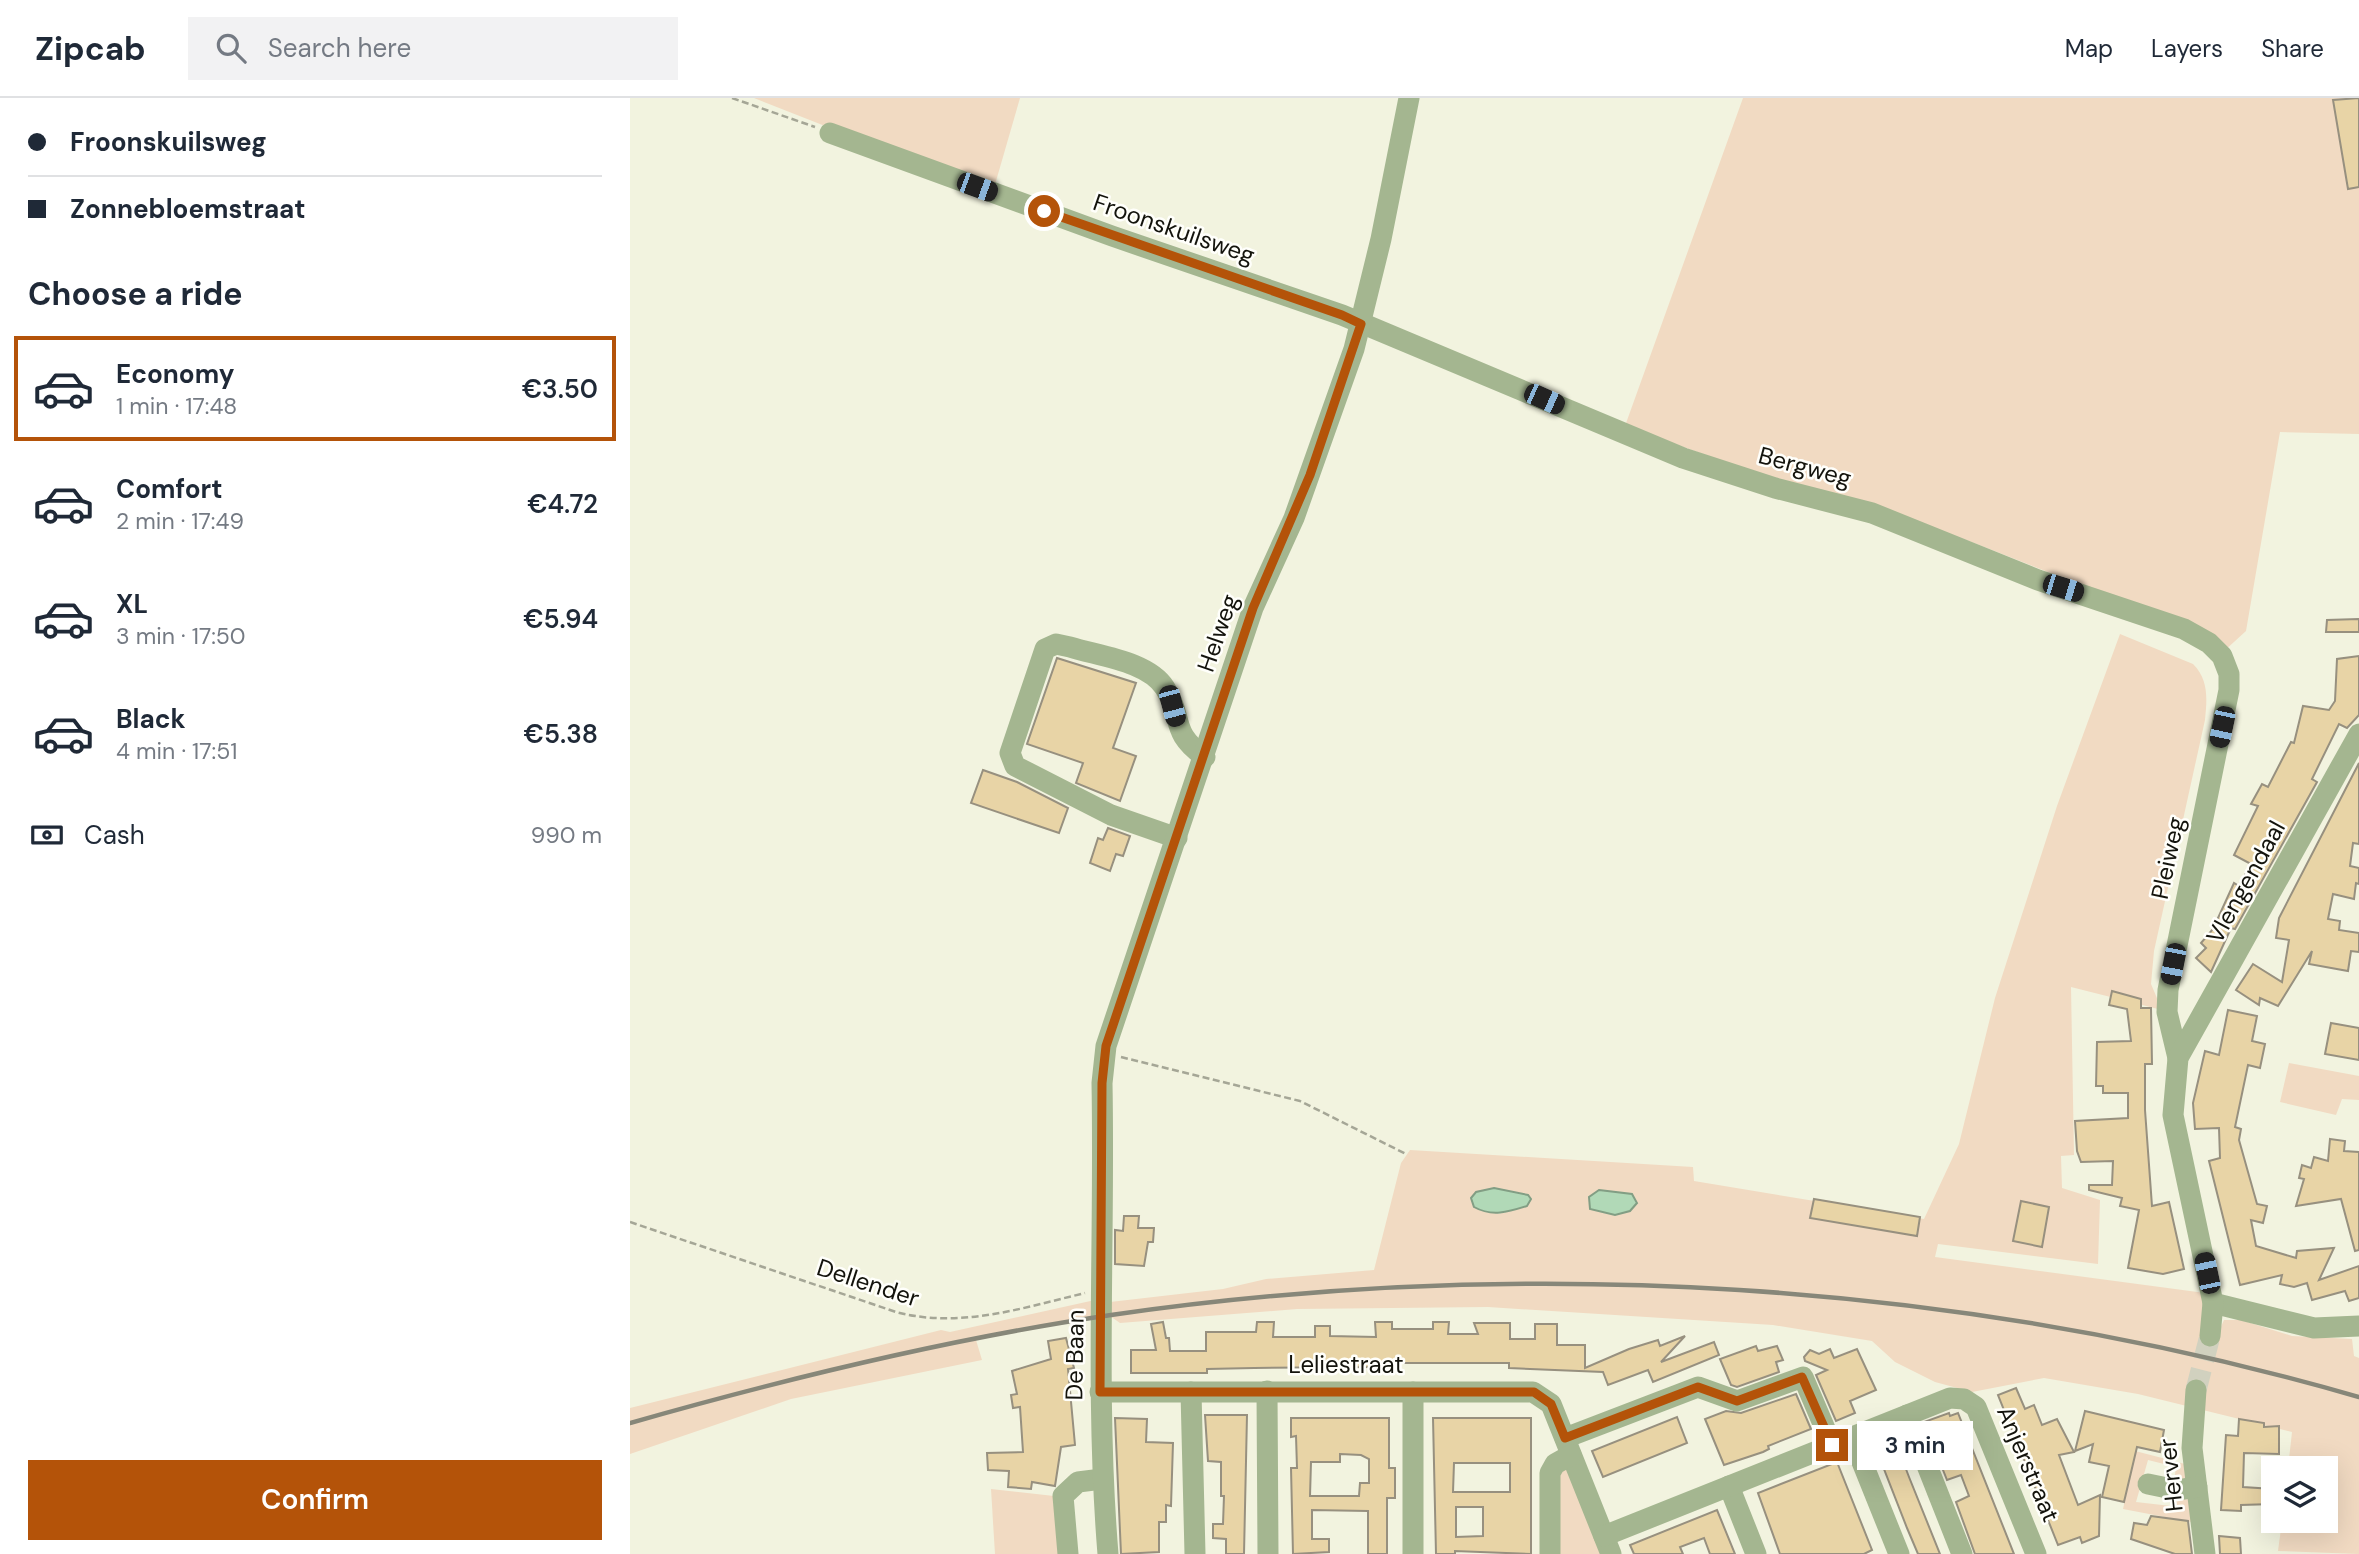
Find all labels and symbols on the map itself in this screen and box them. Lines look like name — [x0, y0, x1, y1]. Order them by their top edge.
car — [954, 170, 1001, 204]
street label: Froonskuilsweg — [1089, 186, 1259, 271]
route start — [1028, 195, 1060, 227]
car — [1521, 381, 1568, 417]
street label: Bergweg — [1755, 439, 1855, 494]
car — [2040, 572, 2087, 604]
street label: Helweg — [1190, 590, 1245, 676]
car — [1157, 683, 1188, 729]
car — [2208, 704, 2237, 750]
street label: Pleiweg — [2144, 814, 2191, 902]
street label: Vlengendaal — [2199, 815, 2292, 949]
car — [2159, 941, 2188, 987]
car — [2193, 1250, 2222, 1296]
street label: Dellender — [813, 1251, 923, 1314]
street label: De Baan — [1058, 1309, 1091, 1401]
street label: Leliestraat — [1288, 1349, 1404, 1380]
street label: Anjerstraat — [1990, 1401, 2067, 1527]
callout: 3 min — [1856, 1420, 1972, 1470]
route end — [1816, 1429, 1848, 1461]
street label: Herver — [2151, 1437, 2190, 1513]

